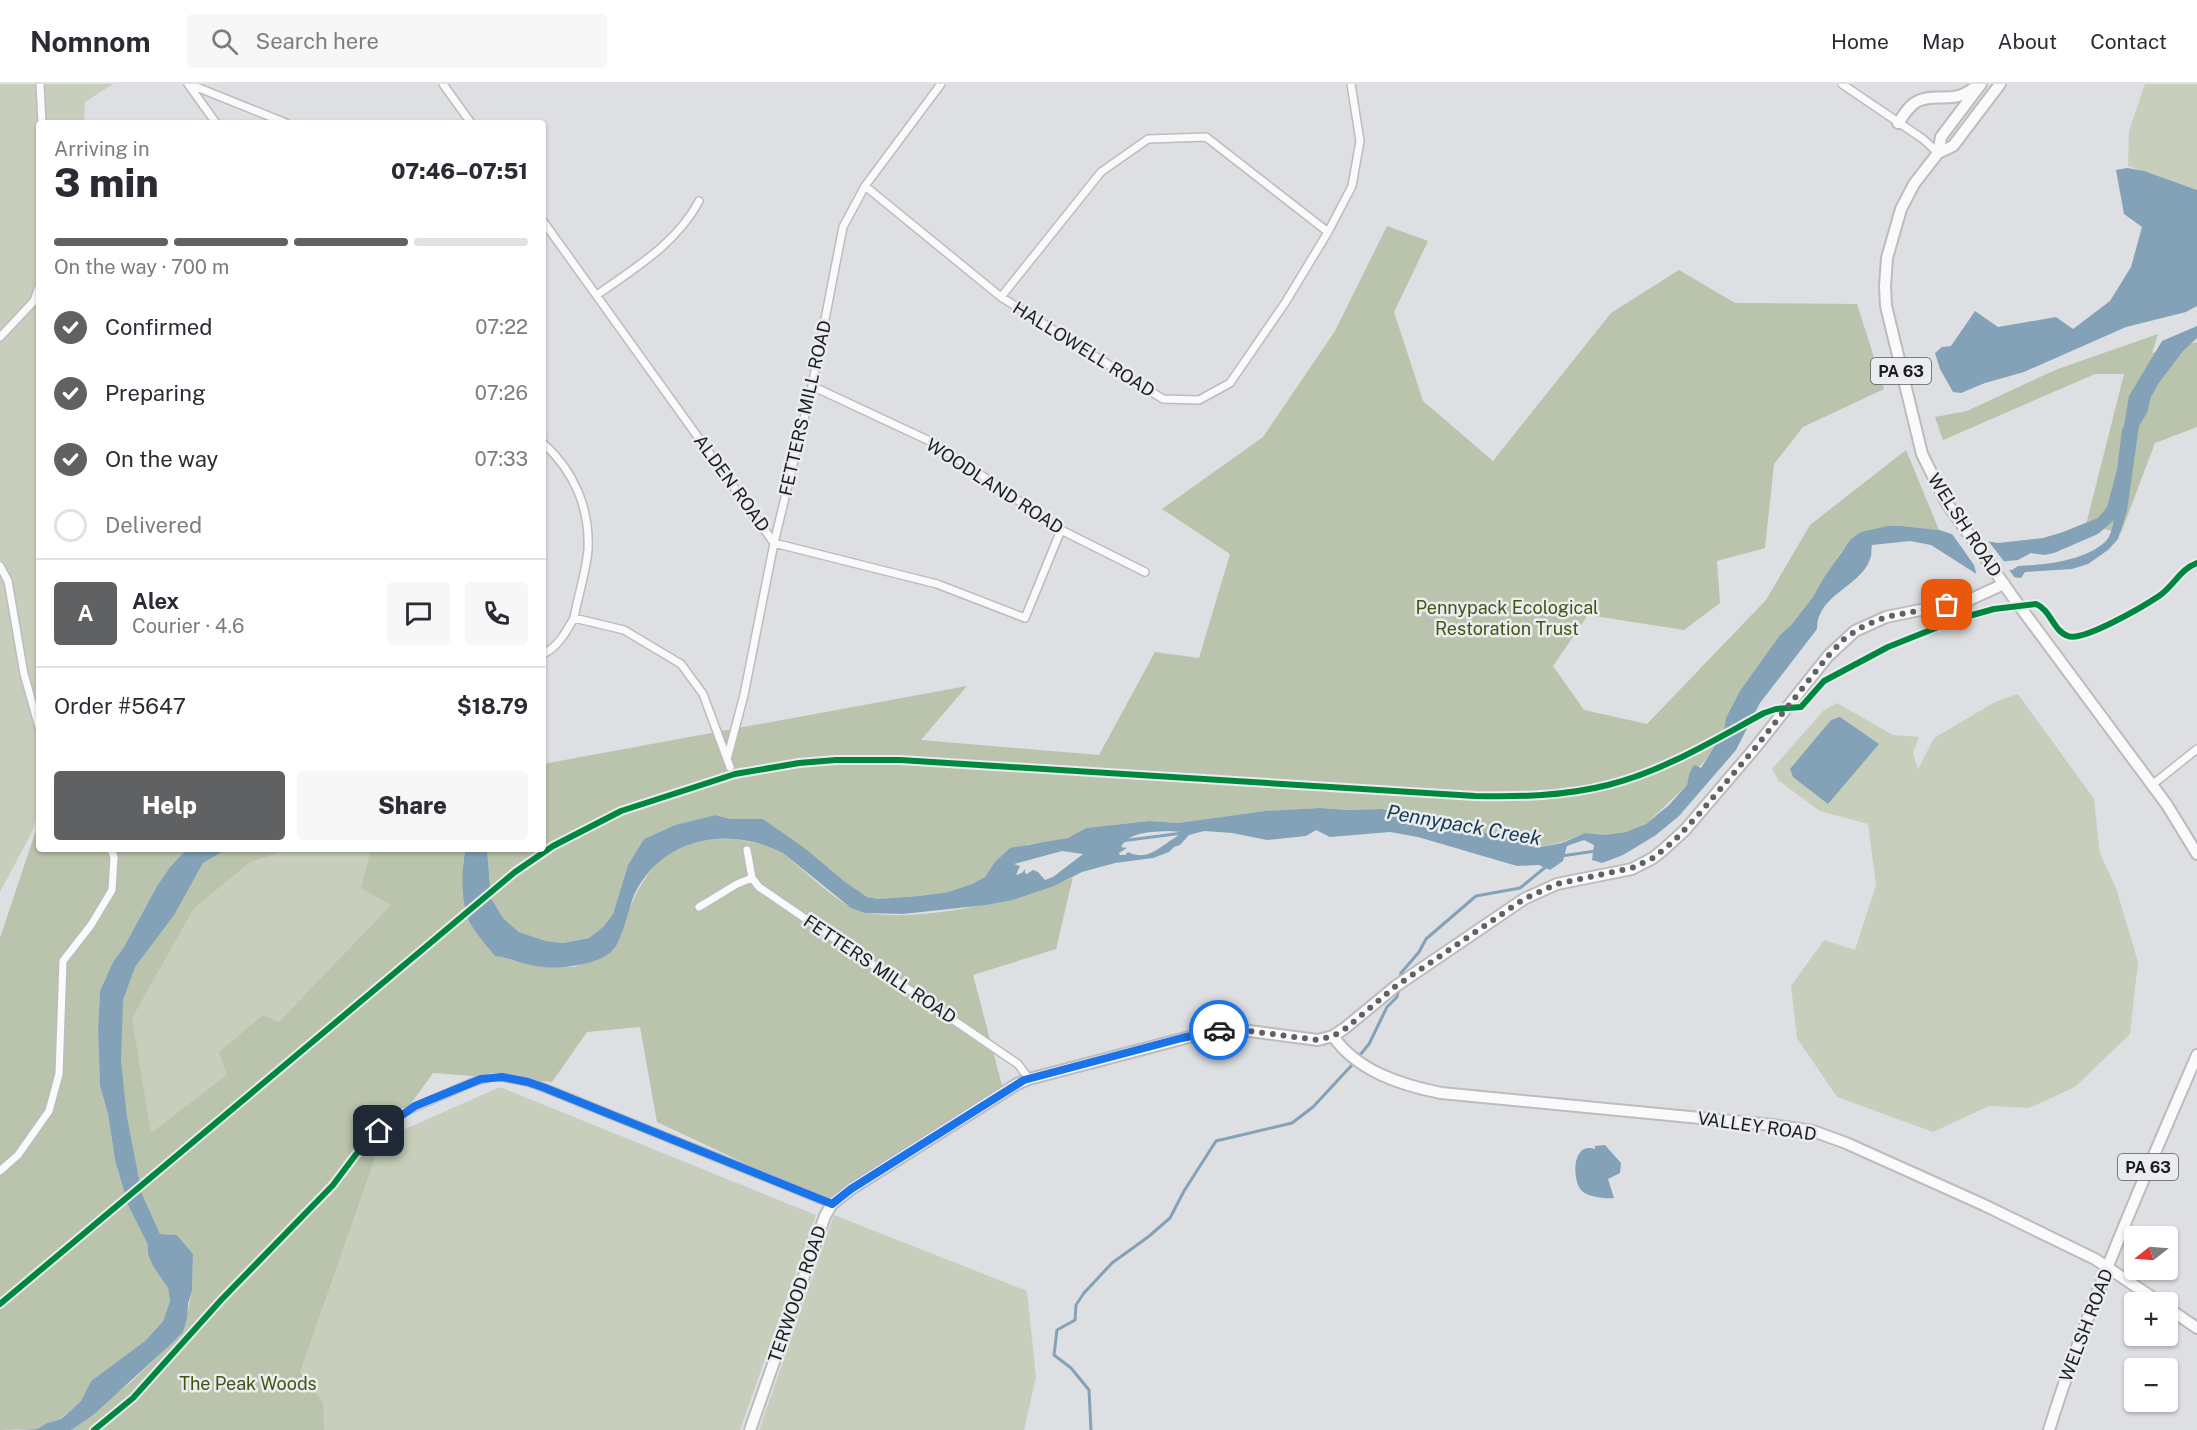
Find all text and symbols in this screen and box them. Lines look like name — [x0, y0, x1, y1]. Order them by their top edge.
search box — [187, 14, 607, 68]
text: Nomnom — [30, 25, 151, 58]
icon: search — [208, 25, 241, 58]
text: Search here — [256, 28, 379, 54]
text: Home — [1831, 29, 1889, 54]
text: Map — [1922, 29, 1965, 54]
text: About — [1998, 29, 2057, 54]
text: Contact — [2090, 29, 2167, 54]
text: Arriving in — [54, 137, 149, 161]
text: 07:46–07:51 — [391, 158, 528, 184]
text: 3 min — [54, 160, 159, 206]
text: On the way · 700 m — [54, 255, 229, 279]
street label: HALLOWELL ROAD — [1009, 297, 1159, 401]
icon: check — [54, 311, 87, 344]
text: Confirmed — [105, 314, 212, 340]
text: 07:22 — [475, 315, 528, 339]
street label: FETTERS MILL ROAD — [775, 318, 835, 498]
road number: PA 63 — [1871, 358, 1931, 384]
icon: check — [54, 377, 87, 410]
text: Preparing — [105, 380, 206, 406]
text: 07:26 — [475, 381, 528, 405]
street label: ALDEN ROAD — [690, 430, 774, 536]
street label: WOODLAND ROAD — [922, 434, 1068, 538]
icon: check — [54, 443, 87, 476]
text: On the way — [105, 446, 218, 472]
text: 07:33 — [475, 447, 528, 471]
street label: WELSH ROAD — [1924, 469, 2006, 581]
text: Delivered — [105, 512, 202, 538]
pin — [1921, 579, 1972, 630]
button: chat — [387, 582, 450, 645]
button: phone — [465, 582, 528, 645]
text: Alex — [132, 588, 179, 614]
icon: bag — [1930, 588, 1963, 621]
park label: Pennypack Ecological Restoration Trust — [1415, 597, 1599, 639]
text: A — [78, 600, 93, 626]
text: Courier · 4.6 — [132, 614, 244, 638]
text: Order #5647 — [54, 693, 186, 719]
text: $18.79 — [457, 693, 528, 719]
button: Help — [54, 771, 285, 840]
button: Share — [297, 771, 528, 840]
water label: Pennypack Creek — [1385, 800, 1543, 850]
street label: FETTERS MILL ROAD — [800, 910, 960, 1028]
courier — [1189, 1000, 1249, 1060]
icon: car — [1203, 1014, 1236, 1047]
pin — [353, 1105, 404, 1156]
street label: VALLEY ROAD — [1696, 1107, 1818, 1145]
icon: home — [362, 1114, 395, 1147]
road number: PA 63 — [2118, 1154, 2178, 1180]
street label: TERWOOD ROAD — [764, 1223, 830, 1365]
north arrow — [2124, 1226, 2178, 1280]
map controls — [2124, 1226, 2178, 1412]
street label: WELSH ROAD — [2055, 1266, 2117, 1384]
button: + — [2124, 1292, 2178, 1346]
button: − — [2124, 1358, 2178, 1412]
park label: The Peak Woods — [179, 1373, 317, 1394]

